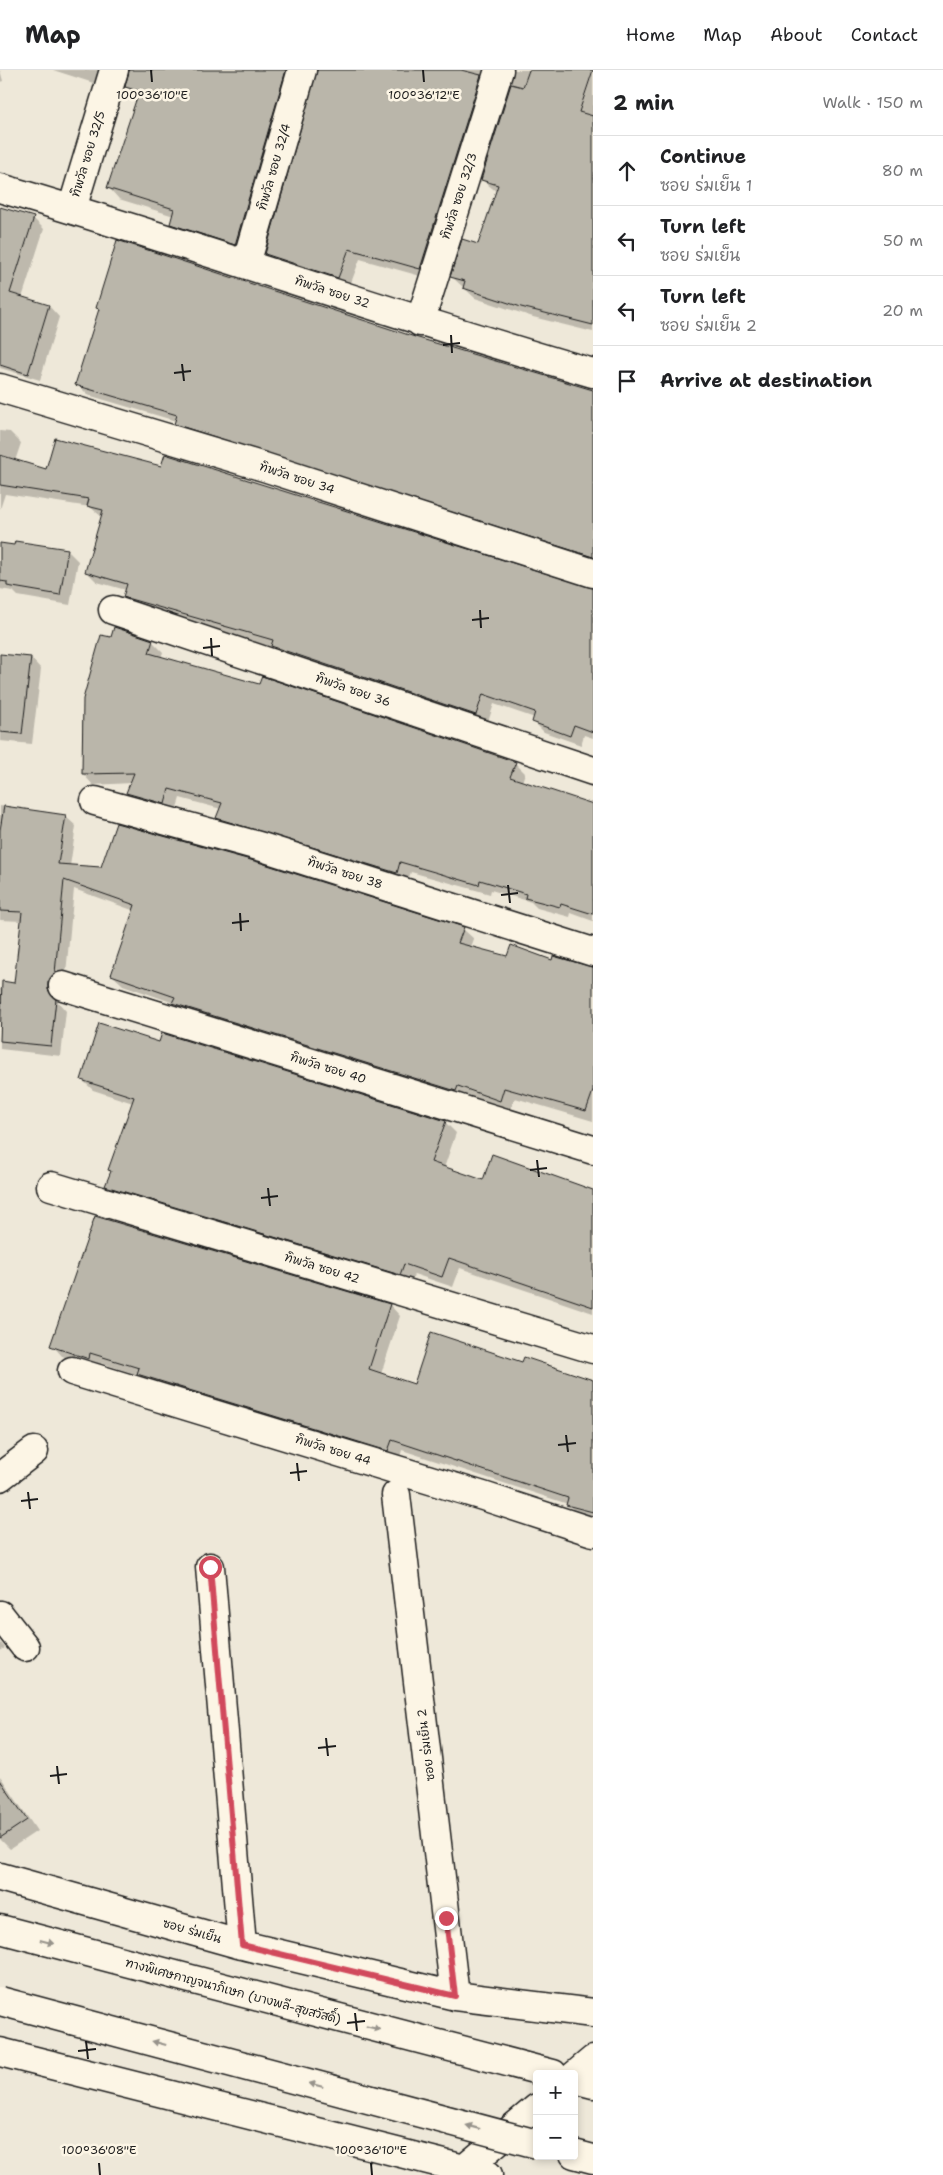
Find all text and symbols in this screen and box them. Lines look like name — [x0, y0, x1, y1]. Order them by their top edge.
text: Map — [25, 19, 81, 51]
text: Home — [626, 23, 675, 47]
text: Map — [703, 23, 742, 47]
text: About — [770, 23, 823, 47]
text: Contact — [851, 23, 918, 47]
text: 100°36'10"E — [116, 87, 188, 103]
text: 100°36'12"E — [388, 87, 460, 103]
text: 2 min — [613, 89, 674, 117]
text: Walk · 150 m — [822, 92, 923, 113]
street label: ทิพวัล ซอย 32/5 — [67, 109, 109, 199]
street label: ทิพวัล ซอย 32/4 — [254, 122, 294, 212]
text: Continue — [660, 144, 746, 169]
street label: ทิพวัล ซอย 32/3 — [437, 151, 481, 241]
icon: ahead — [613, 157, 641, 185]
text: 80 m — [882, 160, 923, 181]
text: ซอย ร่มเย็น 1 — [660, 175, 752, 196]
text: Turn left — [660, 214, 746, 239]
icon: left — [613, 227, 641, 255]
text: 50 m — [883, 230, 923, 251]
text: ซอย ร่มเย็น — [660, 245, 740, 266]
street label: ทิพวัล ซอย 32 — [292, 272, 372, 312]
text: Turn left — [660, 284, 746, 309]
icon: left — [613, 297, 641, 325]
text: 20 m — [882, 300, 923, 321]
text: ซอย ร่มเย็น 2 — [660, 315, 757, 336]
icon: arrive — [613, 367, 641, 395]
text: Arrive at destination — [660, 368, 872, 393]
street label: ทิพวัล ซอย 34 — [257, 458, 337, 498]
street label: ทิพวัล ซอย 36 — [313, 670, 393, 710]
street label: ทิพวัล ซอย 38 — [305, 853, 385, 893]
street label: ทิพวัล ซอย 40 — [288, 1049, 368, 1087]
street label: ทิพวัล ซอย 42 — [282, 1249, 362, 1287]
street label: ทิพวัล ซอย 44 — [293, 1431, 373, 1469]
route start — [199, 1556, 222, 1579]
street label: ซอย ร่มเย็น 2 — [414, 1708, 438, 1782]
route end — [435, 1907, 458, 1930]
street label: ซอย ร่มเย็น — [161, 1915, 223, 1947]
one-way arrow — [39, 1938, 55, 1946]
street label: ทางพิเศษกาญจนาภิเษก (บางพลี-สุขสวัสดิ์) — [123, 1951, 344, 2029]
one-way arrow — [366, 2024, 381, 2032]
one-way arrow — [151, 2039, 166, 2047]
map controls — [533, 2070, 578, 2160]
button: + — [533, 2070, 578, 2115]
one-way arrow — [308, 2081, 323, 2089]
button: − — [533, 2115, 578, 2160]
one-way arrow — [465, 2123, 480, 2131]
text: 100°36'08"E — [62, 2142, 136, 2158]
text: 100°36'10"E — [335, 2142, 407, 2158]

